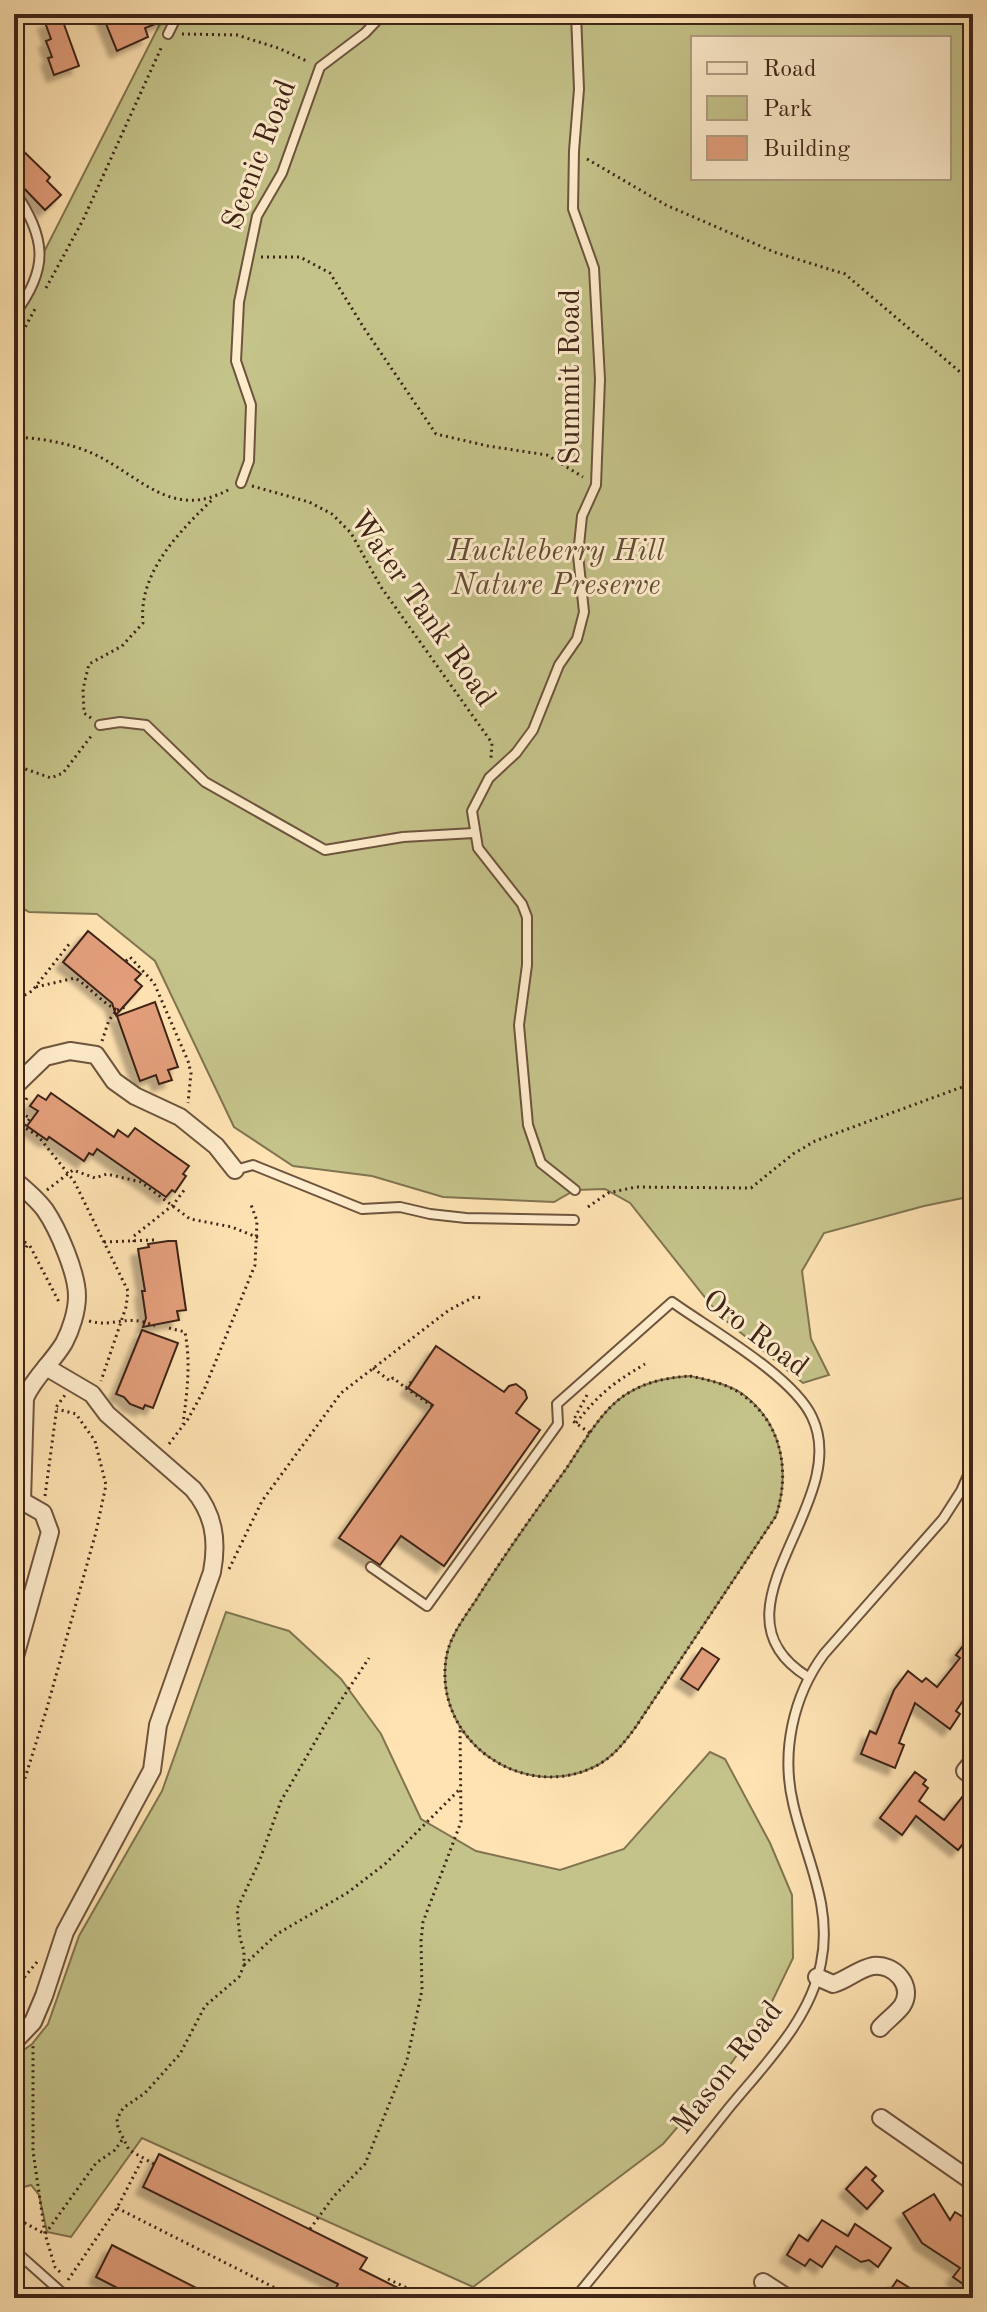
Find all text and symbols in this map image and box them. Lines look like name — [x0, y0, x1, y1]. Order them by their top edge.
legend — [691, 36, 951, 180]
text: Road — [763, 58, 816, 82]
street label: Scenic Road — [218, 76, 302, 234]
text: Park — [763, 98, 812, 122]
text: Building — [763, 138, 850, 162]
street label: Summit Road — [556, 289, 586, 465]
street label: Water Tank Road — [343, 506, 501, 712]
park label: Huckleberry Hill Nature Preserve — [446, 537, 665, 601]
street label: Oro Road — [697, 1285, 813, 1383]
street label: Mason Road — [667, 1996, 789, 2140]

